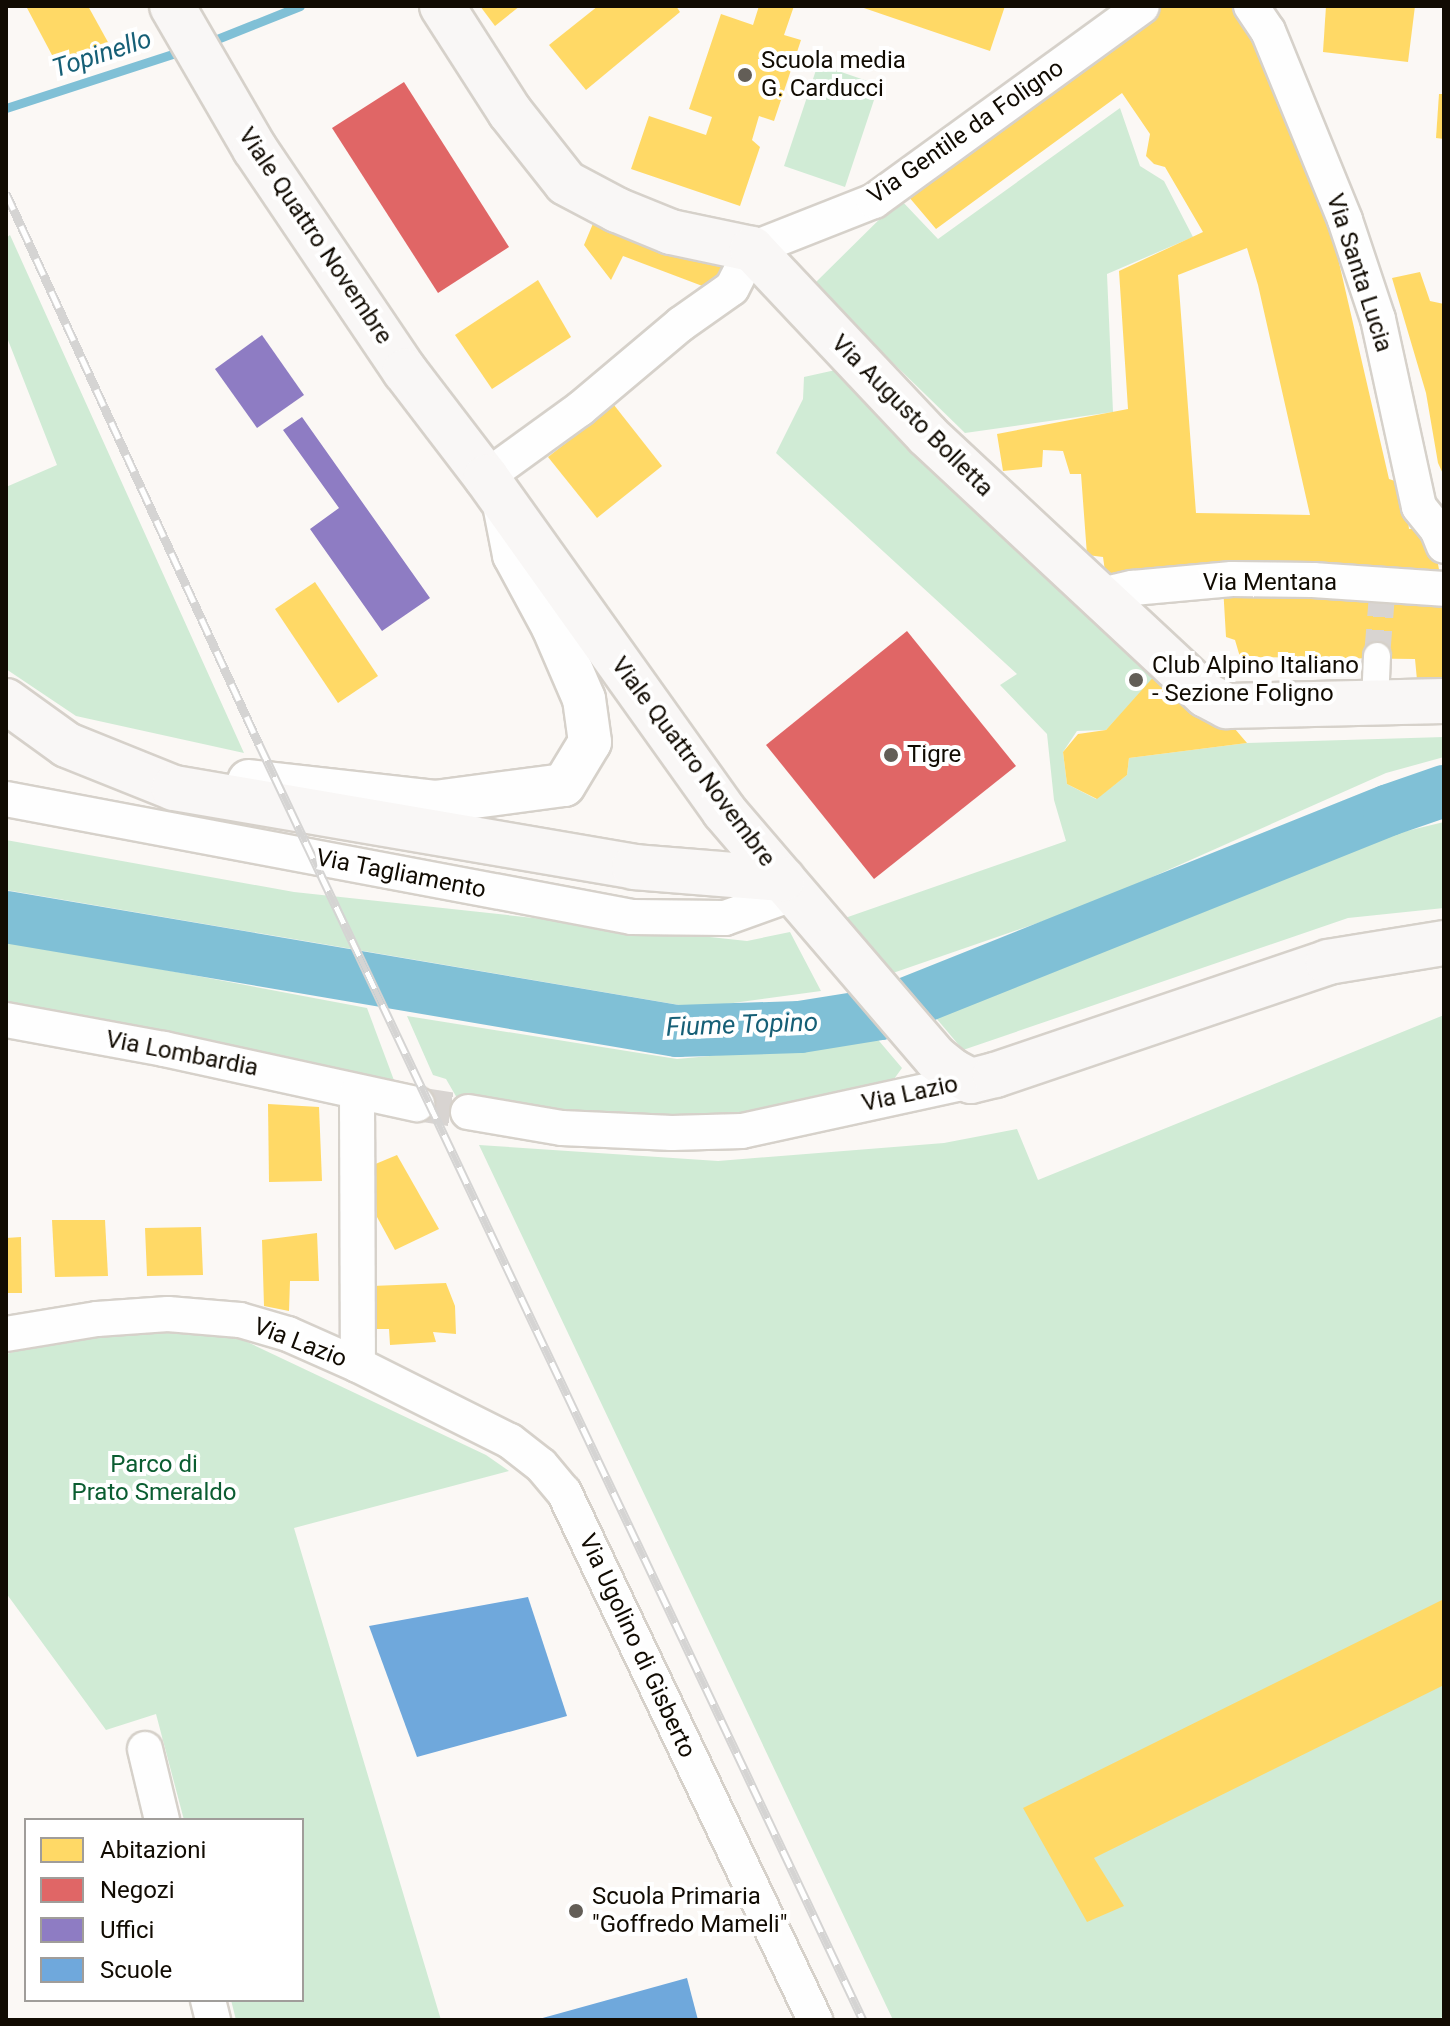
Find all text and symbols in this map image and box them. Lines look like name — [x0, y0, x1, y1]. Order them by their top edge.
water label: Topinello — [48, 23, 156, 85]
place label: Scuola media G. Carducci — [761, 47, 906, 103]
street label: Via Gentile da Foligno — [863, 54, 1069, 210]
marker: Scuola media G. Carducci — [736, 66, 754, 84]
street label: Viale Quattro Novembre — [232, 122, 398, 350]
street label: Via Santa Lucia — [1320, 190, 1398, 356]
street label: Via Augusto Bolletta — [825, 329, 999, 503]
street label: Via Mentana — [1203, 569, 1337, 597]
street label: Viale Quattro Novembre — [605, 652, 781, 872]
place label: Club Alpino Italiano - Sezione Foligno — [1152, 652, 1359, 708]
marker: Club Alpino Italiano - Sezione Foligno — [1127, 671, 1145, 689]
place label: Tigre — [907, 741, 961, 769]
marker: Tigre — [882, 746, 900, 764]
street label: Via Tagliamento — [313, 843, 489, 905]
water label: Fiume Topino — [665, 1007, 819, 1043]
street label: Via Lombardia — [103, 1025, 261, 1083]
street label: Via Lazio — [859, 1070, 961, 1118]
street label: Via Lazio — [249, 1312, 351, 1374]
park label: Parco di Prato Smeraldo — [72, 1451, 236, 1507]
street label: Via Ugolino di Gisberto — [572, 1530, 702, 1762]
legend — [24, 1818, 304, 2002]
text: Abitazioni — [100, 1836, 206, 1864]
text: Negozi — [100, 1876, 175, 1904]
place label: Scuola Primaria "Goffredo Mameli" — [592, 1883, 787, 1939]
marker: Scuola Primaria "Goffredo Mameli" — [567, 1902, 585, 1920]
text: Uffici — [100, 1916, 154, 1944]
text: Scuole — [100, 1956, 172, 1984]

